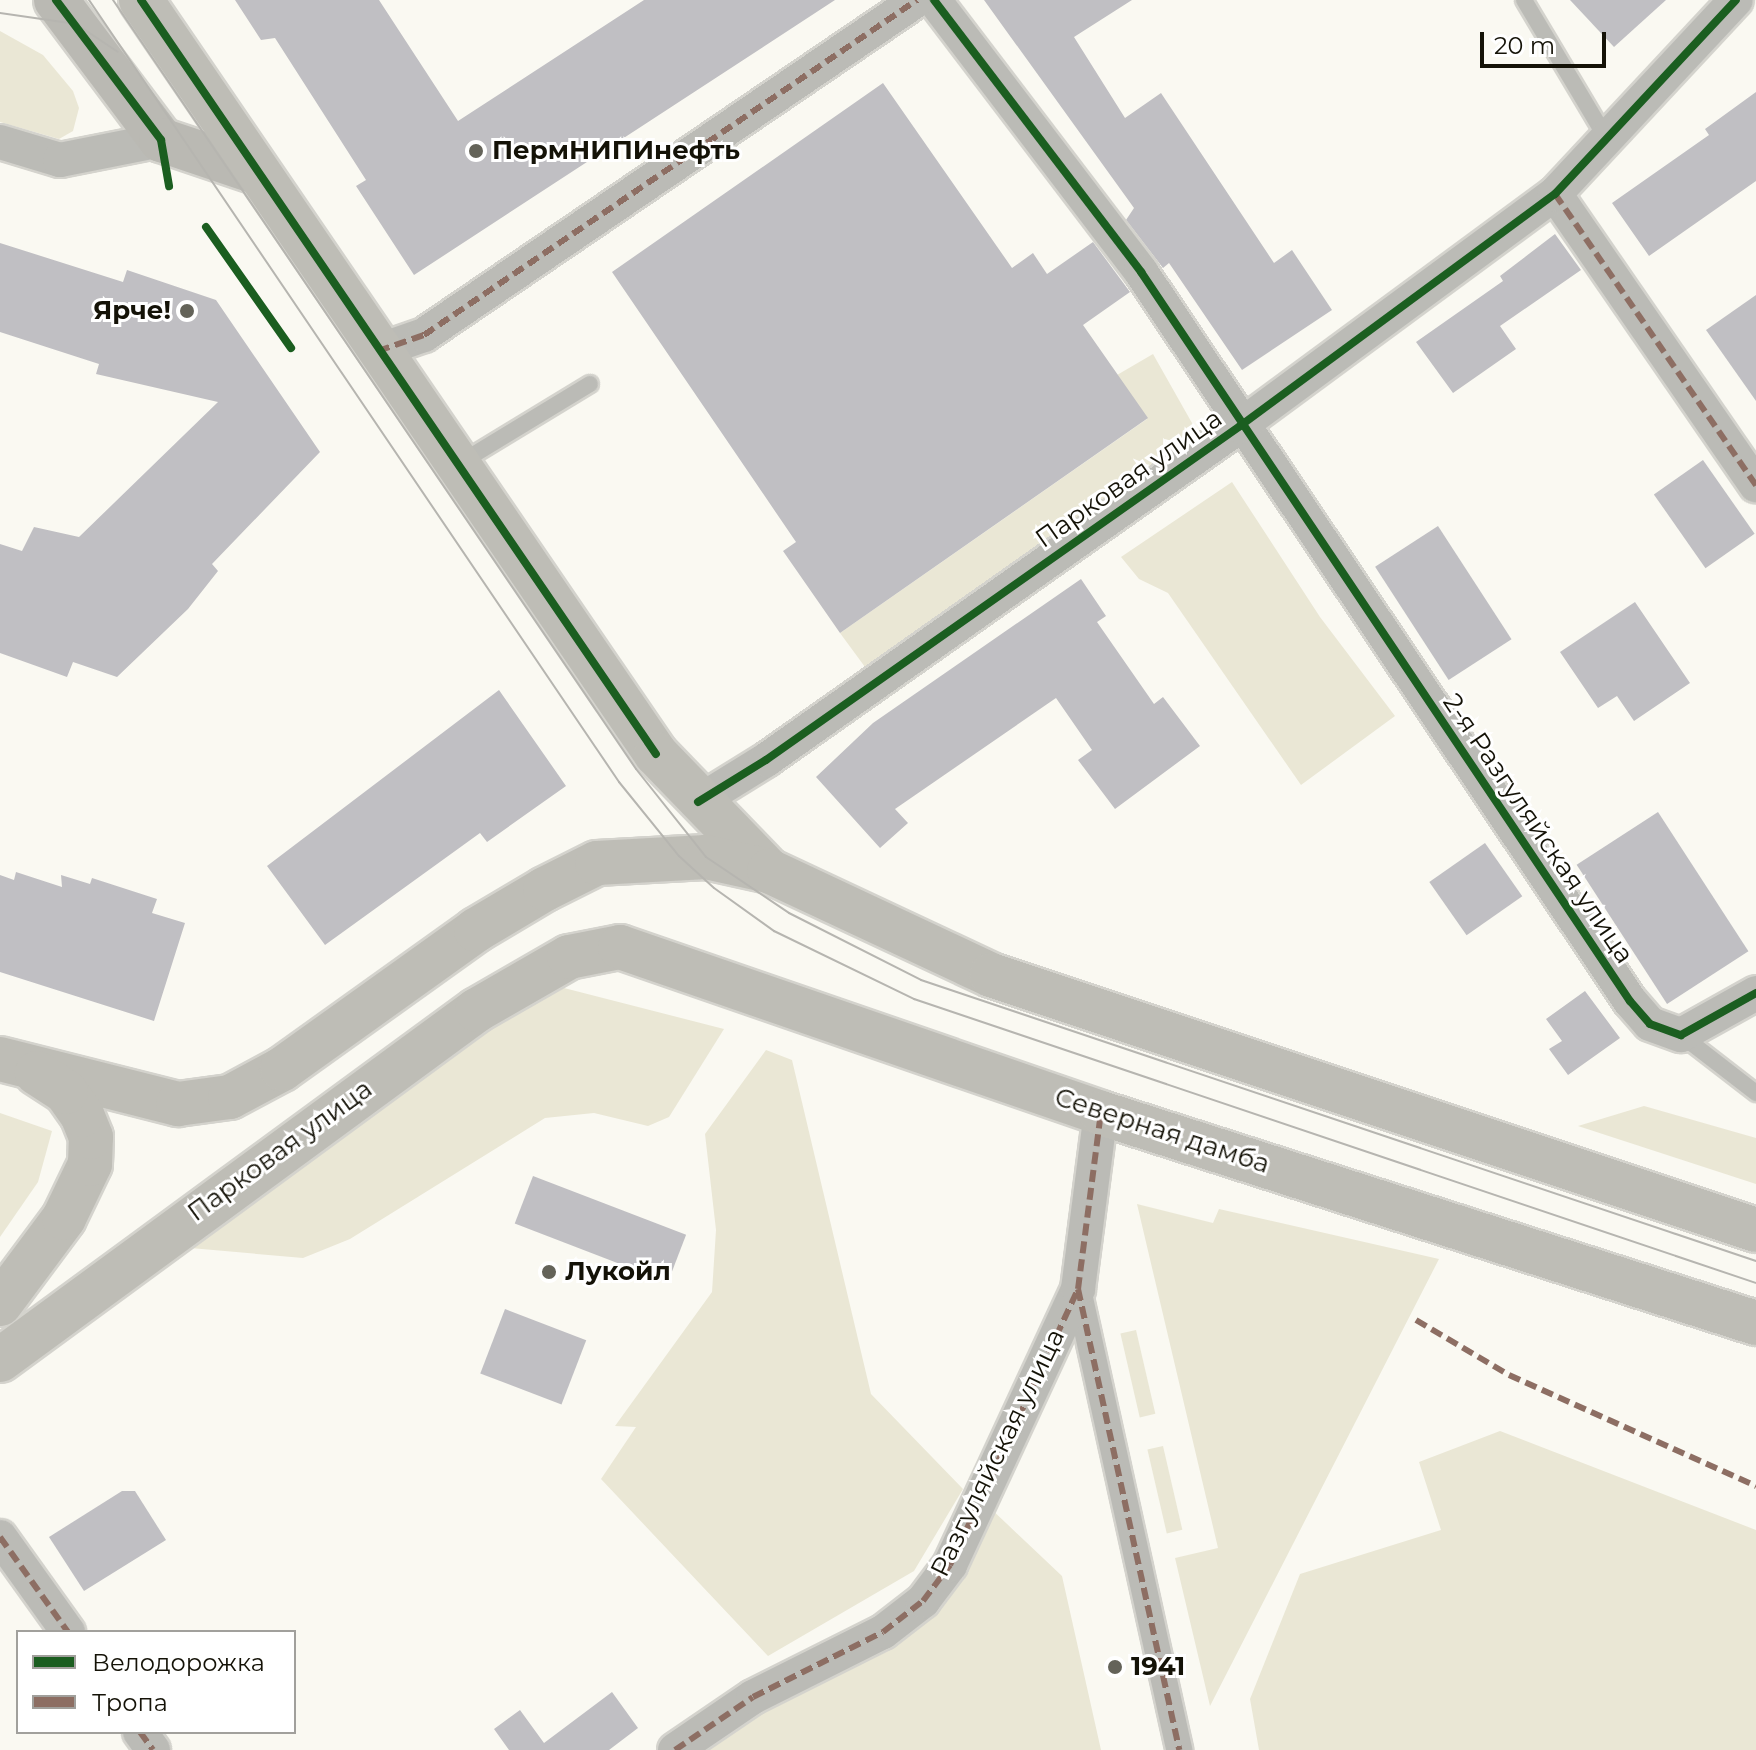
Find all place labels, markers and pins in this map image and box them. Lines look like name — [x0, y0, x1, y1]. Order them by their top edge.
place label: ПермНИПИнефть — [492, 135, 740, 167]
marker: ПермНИПИнефть — [467, 142, 485, 160]
place label: Ярче! — [93, 295, 171, 327]
marker: Ярче! — [178, 302, 196, 320]
place label: Лукойл — [565, 1256, 671, 1288]
marker: Лукойл — [540, 1263, 558, 1281]
place label: 1941 — [1131, 1651, 1185, 1683]
marker: 1941 — [1106, 1658, 1124, 1676]

